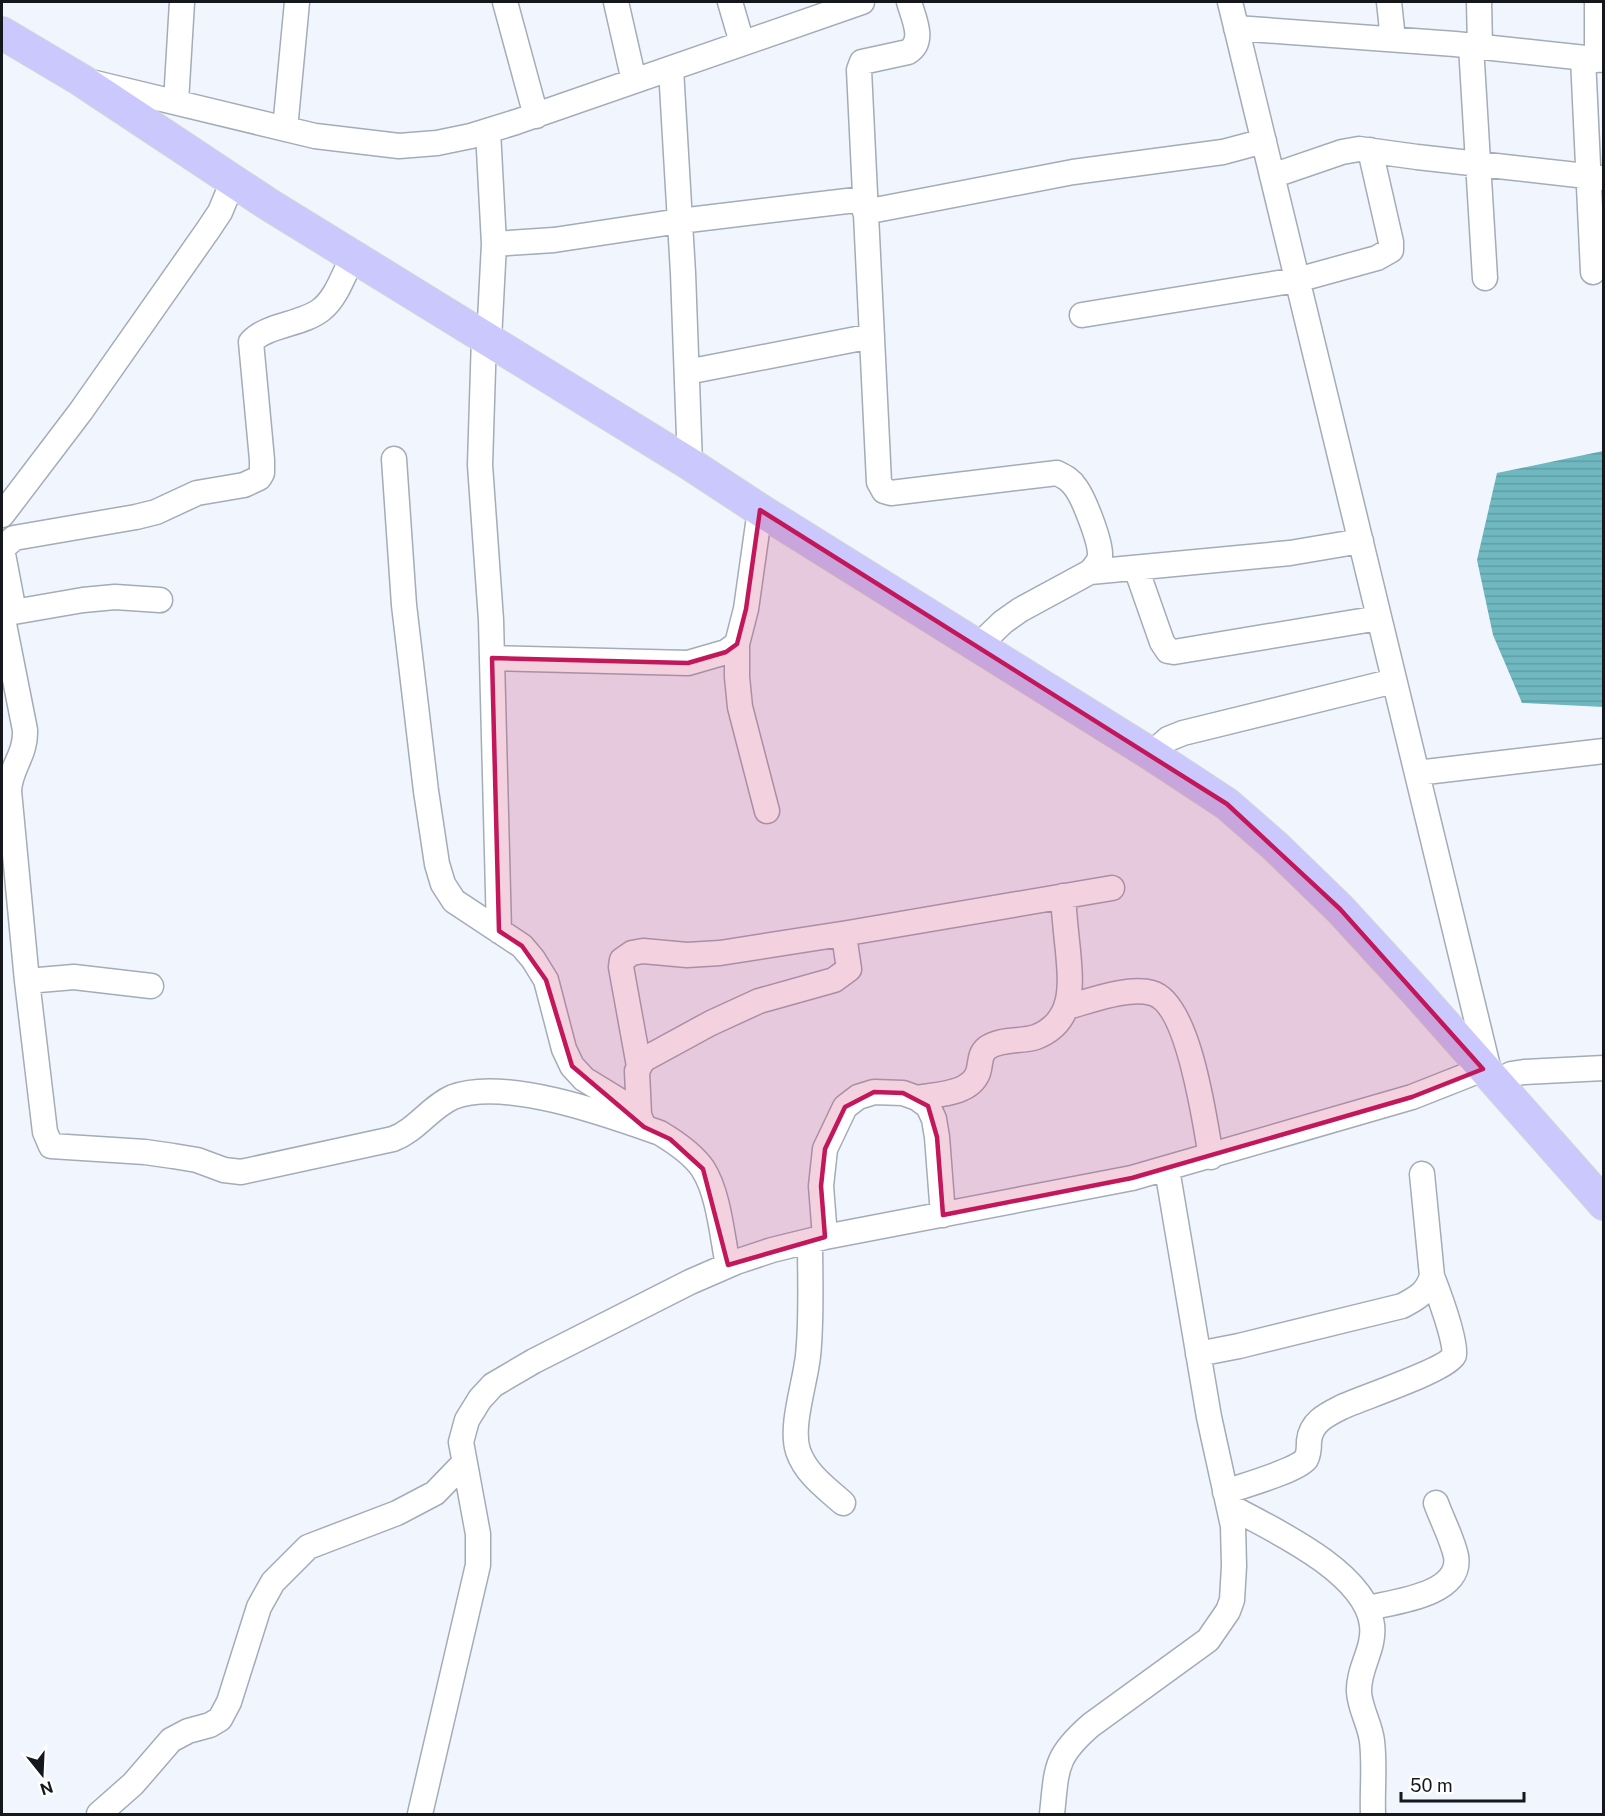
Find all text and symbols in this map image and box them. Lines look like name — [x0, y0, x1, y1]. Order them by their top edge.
north arrow — [12, 1744, 72, 1804]
scale bar — [1401, 1765, 1524, 1803]
text: 50 m — [1410, 1775, 1453, 1796]
text: N — [38, 1777, 55, 1799]

